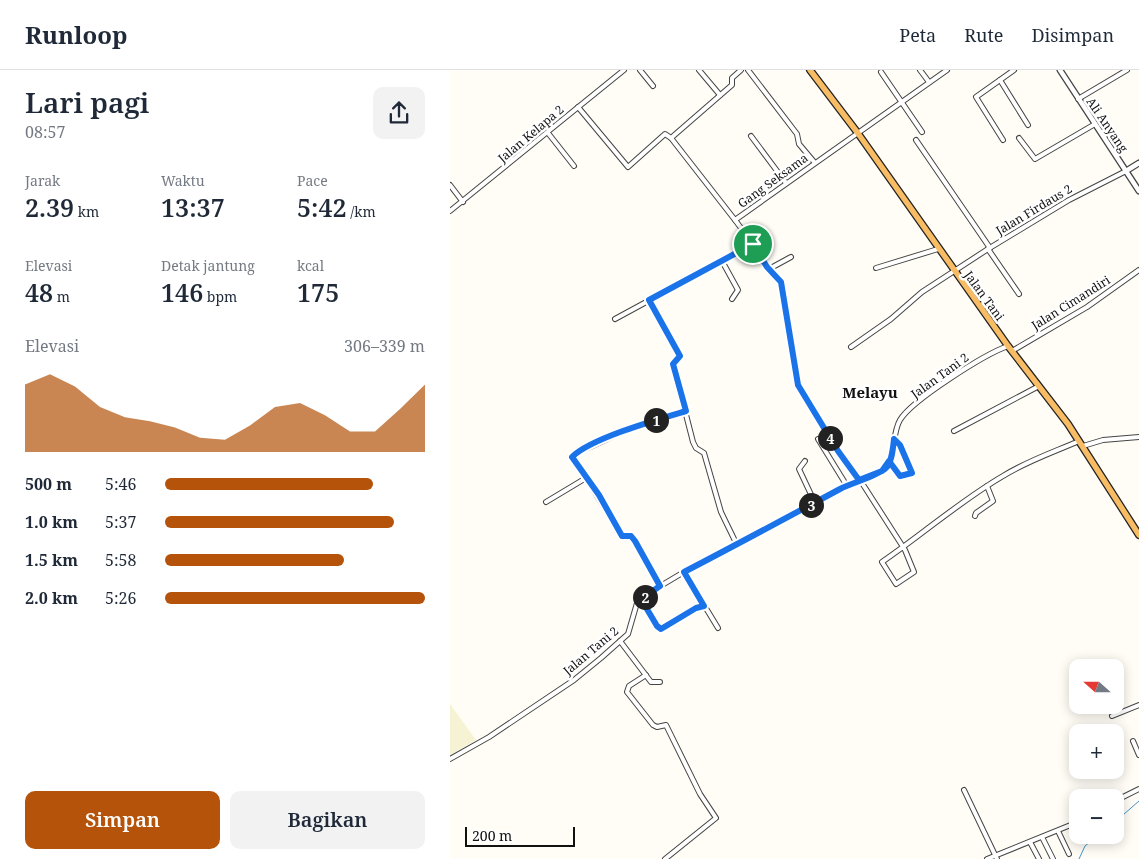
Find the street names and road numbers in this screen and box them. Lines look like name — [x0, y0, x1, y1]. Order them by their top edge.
street label: Ali Anyang — [1083, 94, 1132, 156]
street label: Jalan Kelapa 2 — [493, 101, 567, 167]
street label: Gang Seksama — [734, 149, 811, 212]
street label: Jalan Firdaus 2 — [992, 180, 1075, 240]
street label: Jalan Tani — [960, 267, 1008, 324]
street label: Jalan Cimandiri — [1027, 271, 1114, 334]
street label: Jalan Tani 2 — [907, 349, 972, 403]
street label: Jalan Tani 2 — [559, 622, 622, 679]

